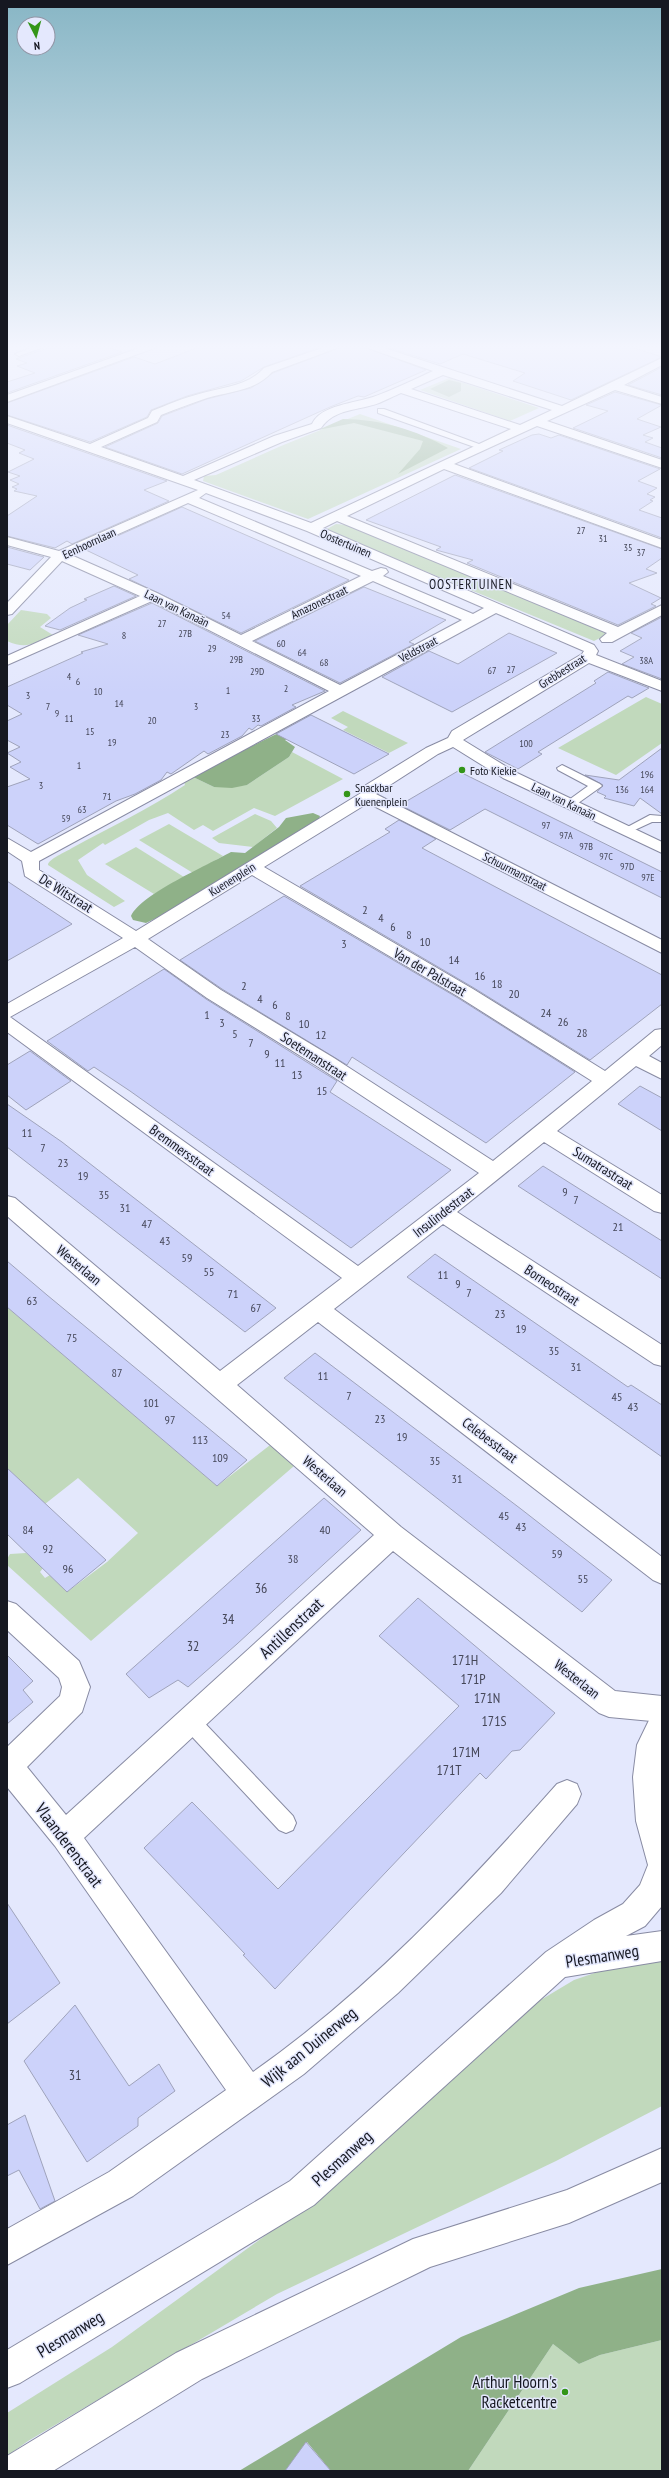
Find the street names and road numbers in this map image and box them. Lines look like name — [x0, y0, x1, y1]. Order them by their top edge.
street label: Eenhoornlaan — [60, 524, 118, 562]
street label: Oostertuinen — [318, 526, 374, 560]
street label: Amazonestraat — [288, 581, 351, 622]
street label: Laan van Kanaän — [142, 586, 212, 630]
street label: Veldstraat — [395, 632, 440, 666]
street label: Grebbestraat — [536, 650, 589, 691]
street label: Laan van Kanaän — [529, 779, 599, 823]
street label: Schuurmanstraat — [480, 848, 550, 894]
street label: Kuenenplein — [206, 859, 258, 899]
street label: De Witstraat — [36, 870, 96, 917]
street label: Van der Palstraat — [389, 943, 470, 1000]
street label: Soetemanstraat — [277, 1028, 351, 1084]
street label: Bremmersstraat — [146, 1120, 218, 1180]
street label: Sumatrastraat — [570, 1142, 637, 1194]
street label: Insulindestraat — [409, 1183, 477, 1241]
street label: Westerlaan — [53, 1241, 105, 1289]
street label: Borneostraat — [521, 1261, 583, 1309]
street label: Celebesstraat — [459, 1413, 521, 1467]
street label: Westerlaan — [299, 1452, 351, 1500]
street label: Antillenstraat — [254, 1593, 328, 1663]
street label: Westerlaan — [550, 1655, 604, 1703]
street label: Vlaanderenstraat — [30, 1798, 108, 1892]
street label: Plesmanweg — [564, 1939, 640, 1973]
street label: Wijk aan Duinerweg — [257, 2002, 361, 2092]
street label: Plesmanweg — [307, 2125, 377, 2191]
street label: Plesmanweg — [33, 2306, 107, 2362]

